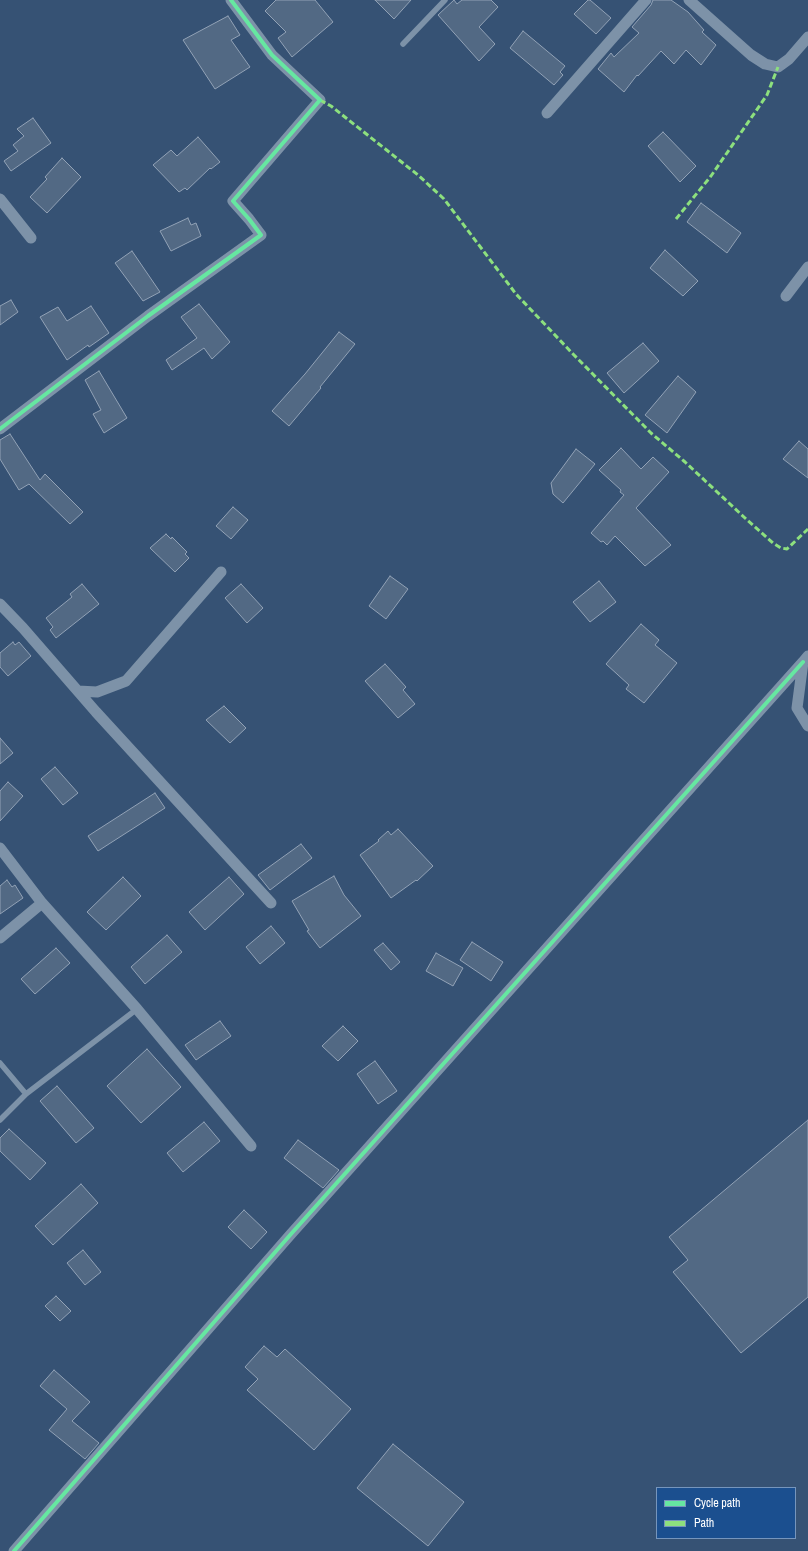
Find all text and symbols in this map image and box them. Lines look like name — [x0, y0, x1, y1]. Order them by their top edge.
legend — [656, 1487, 796, 1539]
text: Cycle path — [694, 1495, 741, 1511]
text: Path — [694, 1515, 714, 1531]

